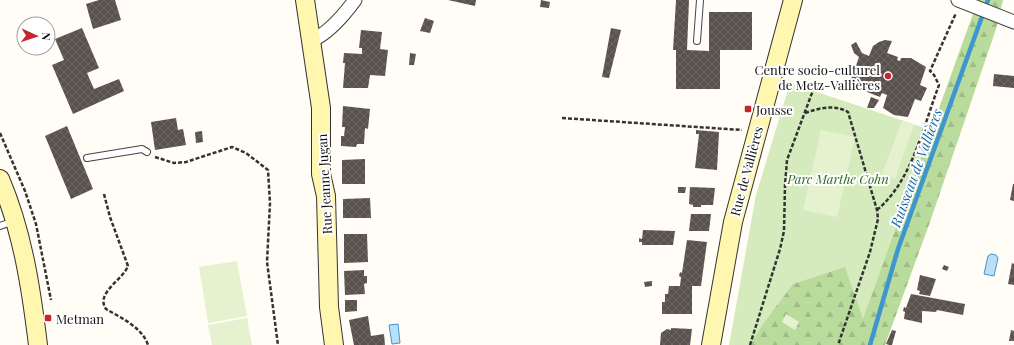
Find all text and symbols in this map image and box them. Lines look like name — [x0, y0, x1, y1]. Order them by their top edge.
north arrow — [16, 16, 56, 56]
text: N — [39, 32, 54, 41]
place label: Centre socio-culturel de Metz-Vallières — [755, 61, 880, 93]
marker: Centre socio-culturel de Metz-Vallières — [883, 71, 893, 81]
place label: Jousse — [755, 101, 793, 118]
marker: Jousse — [743, 104, 753, 114]
water label: Ruisseau de Vallières — [885, 106, 946, 231]
street label: Rue de Vallières — [726, 124, 766, 218]
street label: Rue Jeanne Jugan — [313, 133, 335, 235]
park label: Parc Marthe Cohn — [786, 170, 889, 187]
place label: Metman — [56, 310, 104, 327]
marker: Metman — [43, 313, 53, 323]

